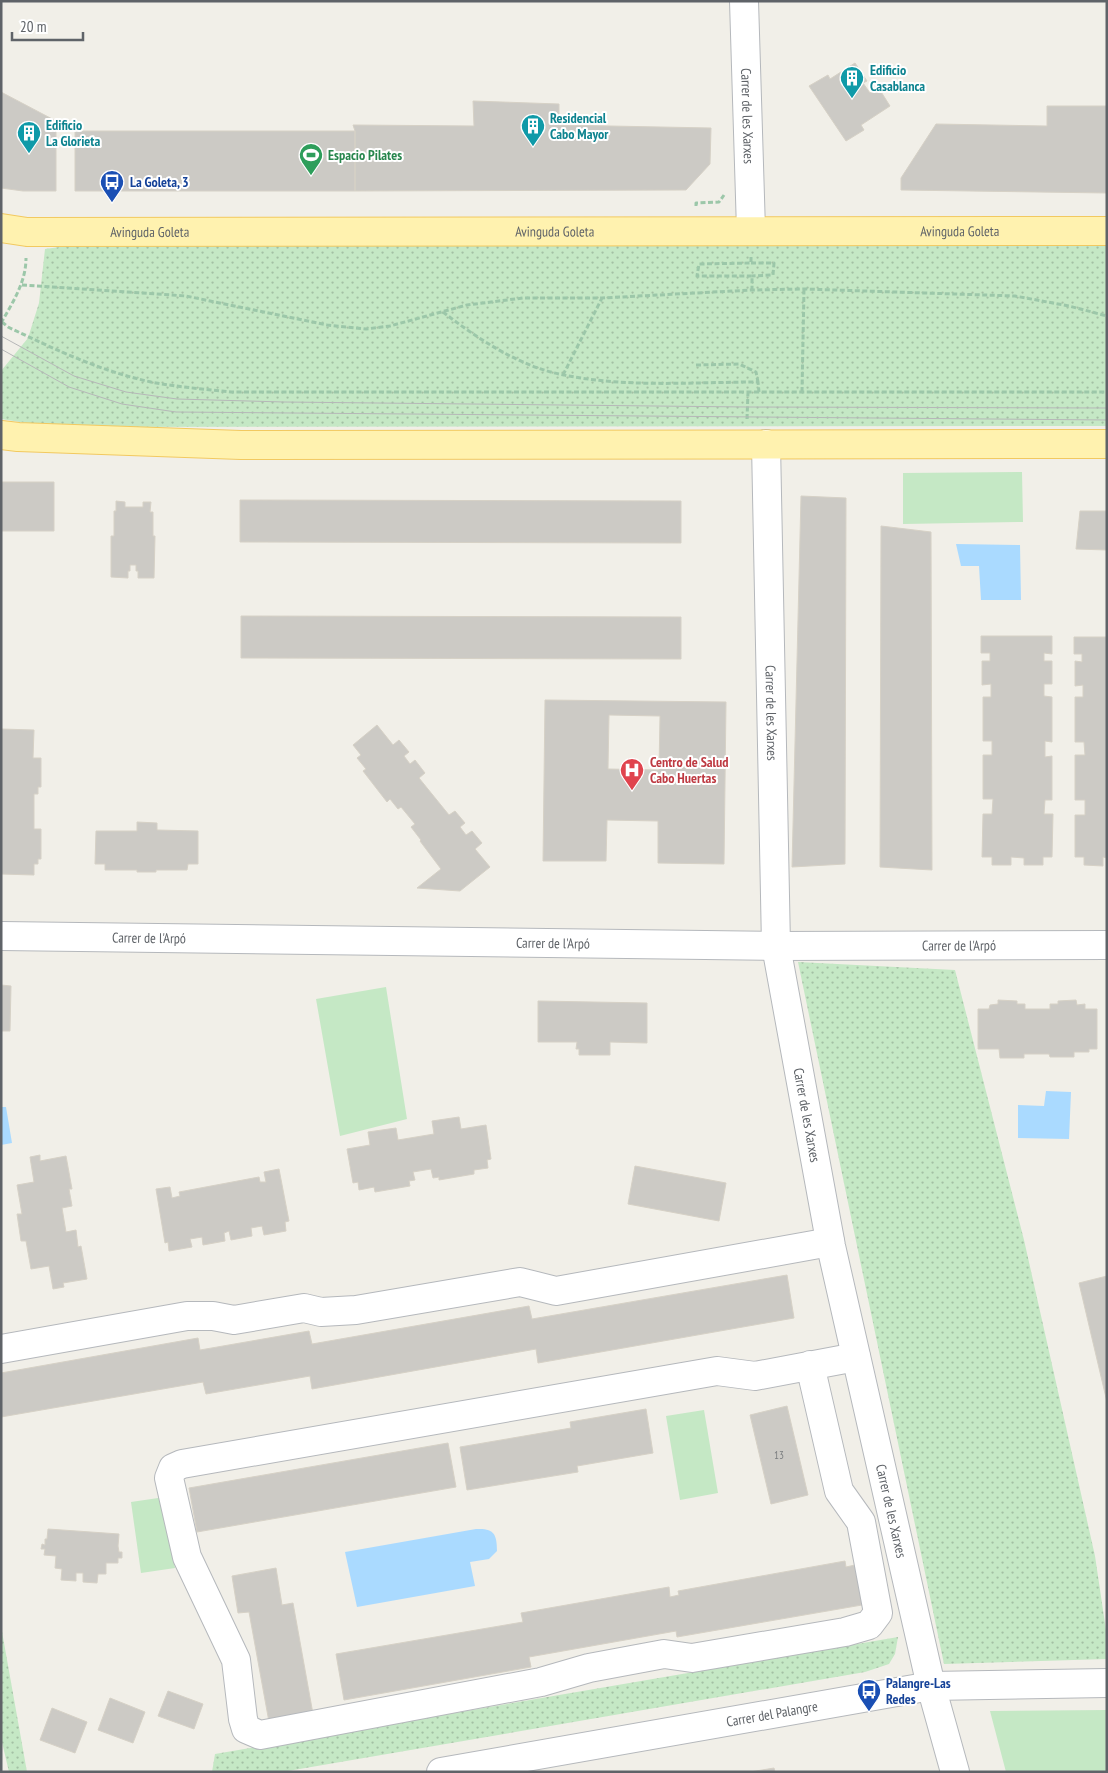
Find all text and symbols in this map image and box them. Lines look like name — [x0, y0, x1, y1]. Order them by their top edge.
scale bar — [12, 10, 84, 42]
text: 20 m — [20, 17, 46, 36]
place label: Edificio Casablanca — [870, 61, 925, 95]
building icon: Edificio Casablanca — [839, 65, 865, 99]
street label: Carrer de les Xarxes — [737, 68, 758, 164]
place label: Residencial Cabo Mayor — [550, 109, 609, 143]
building icon: Residencial Cabo Mayor — [520, 113, 546, 147]
place label: Edificio La Glorieta — [46, 116, 100, 150]
building icon: Edificio La Glorieta — [16, 120, 42, 154]
sports icon: Espacio Pilates — [298, 142, 324, 176]
place label: Espacio Pilates — [328, 146, 402, 164]
bus stop icon: La Goleta, 3 — [99, 169, 125, 203]
place label: La Goleta, 3 — [130, 173, 189, 191]
street label: Avinguda Goleta — [515, 222, 594, 241]
street label: Avinguda Goleta — [920, 222, 999, 240]
street label: Avinguda Goleta — [110, 223, 189, 241]
street label: Carrer de les Xarxes — [761, 665, 781, 761]
place label: Centro de Salud Cabo Huertas — [650, 753, 728, 787]
hospital icon: Centro de Salud Cabo Huertas — [619, 757, 645, 791]
street label: Carrer de l'Arpó — [112, 928, 186, 947]
street label: Carrer de l'Arpó — [516, 934, 590, 953]
street label: Carrer de l'Arpó — [922, 936, 996, 955]
street label: Carrer de les Xarxes — [790, 1066, 825, 1164]
house number: 13 — [774, 1448, 784, 1462]
street label: Carrer de les Xarxes — [872, 1463, 911, 1560]
place label: Palangre-Las Redes — [886, 1674, 951, 1708]
bus stop icon: Palangre-Las Redes — [856, 1678, 882, 1712]
street label: Carrer del Palangre — [725, 1697, 819, 1731]

